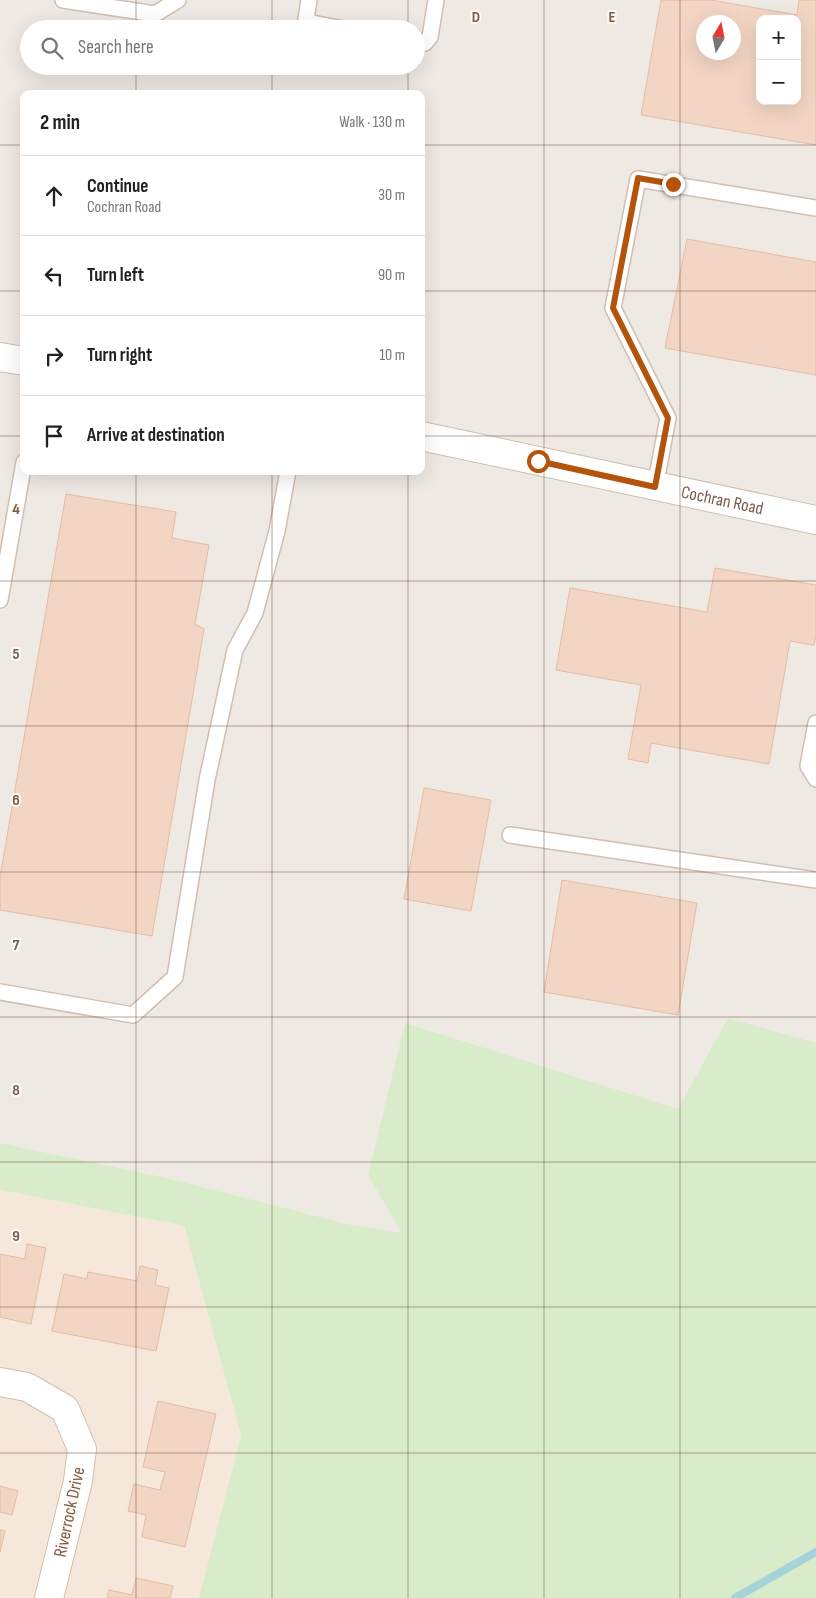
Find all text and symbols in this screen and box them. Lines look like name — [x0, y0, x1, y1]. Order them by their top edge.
text: D — [472, 8, 480, 27]
text: E — [609, 8, 616, 27]
north arrow — [696, 15, 741, 60]
map controls — [756, 15, 801, 105]
button: + — [756, 15, 801, 60]
search box — [20, 20, 425, 75]
icon: search — [38, 34, 66, 62]
text: Search here — [78, 36, 154, 59]
button: − — [756, 60, 801, 105]
text: 2 min — [40, 110, 80, 135]
text: Walk · 130 m — [339, 113, 405, 132]
route end — [662, 173, 685, 196]
text: Continue — [87, 175, 148, 198]
icon: ahead — [40, 182, 68, 210]
text: 30 m — [378, 186, 405, 205]
text: Cochran Road — [87, 198, 161, 217]
icon: left — [40, 262, 68, 290]
text: Turn left — [87, 264, 144, 287]
text: 90 m — [378, 266, 405, 285]
icon: right — [40, 342, 68, 370]
text: Turn right — [87, 344, 152, 367]
text: 10 m — [379, 346, 405, 365]
icon: arrive — [40, 422, 68, 450]
text: Arrive at destination — [87, 424, 225, 447]
route start — [527, 450, 550, 473]
street label: Cochran Road — [679, 482, 765, 520]
text: 4 — [12, 500, 20, 519]
text: 5 — [12, 645, 20, 664]
text: 6 — [12, 791, 20, 810]
text: 7 — [13, 936, 20, 955]
text: 8 — [12, 1081, 20, 1100]
text: 9 — [12, 1227, 20, 1246]
street label: Riverrock Drive — [50, 1465, 89, 1559]

